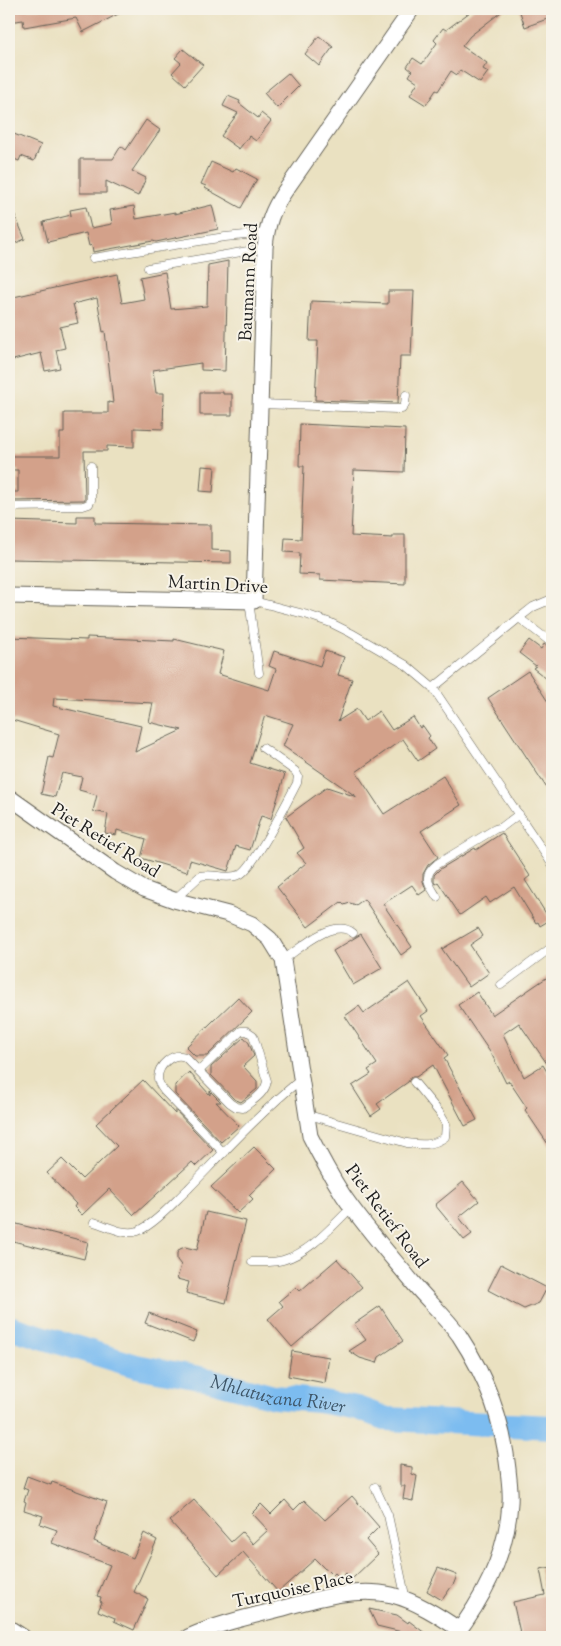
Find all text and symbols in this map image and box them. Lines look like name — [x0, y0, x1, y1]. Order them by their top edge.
street label: Baumann Road — [234, 222, 266, 342]
street label: Martin Drive — [167, 570, 269, 602]
street label: Piet Retief Road — [45, 798, 164, 886]
street label: Piet Retief Road — [338, 1160, 433, 1275]
water label: Mhlatuzana River — [207, 1370, 348, 1422]
street label: Turquoise Place — [231, 1566, 356, 1616]

